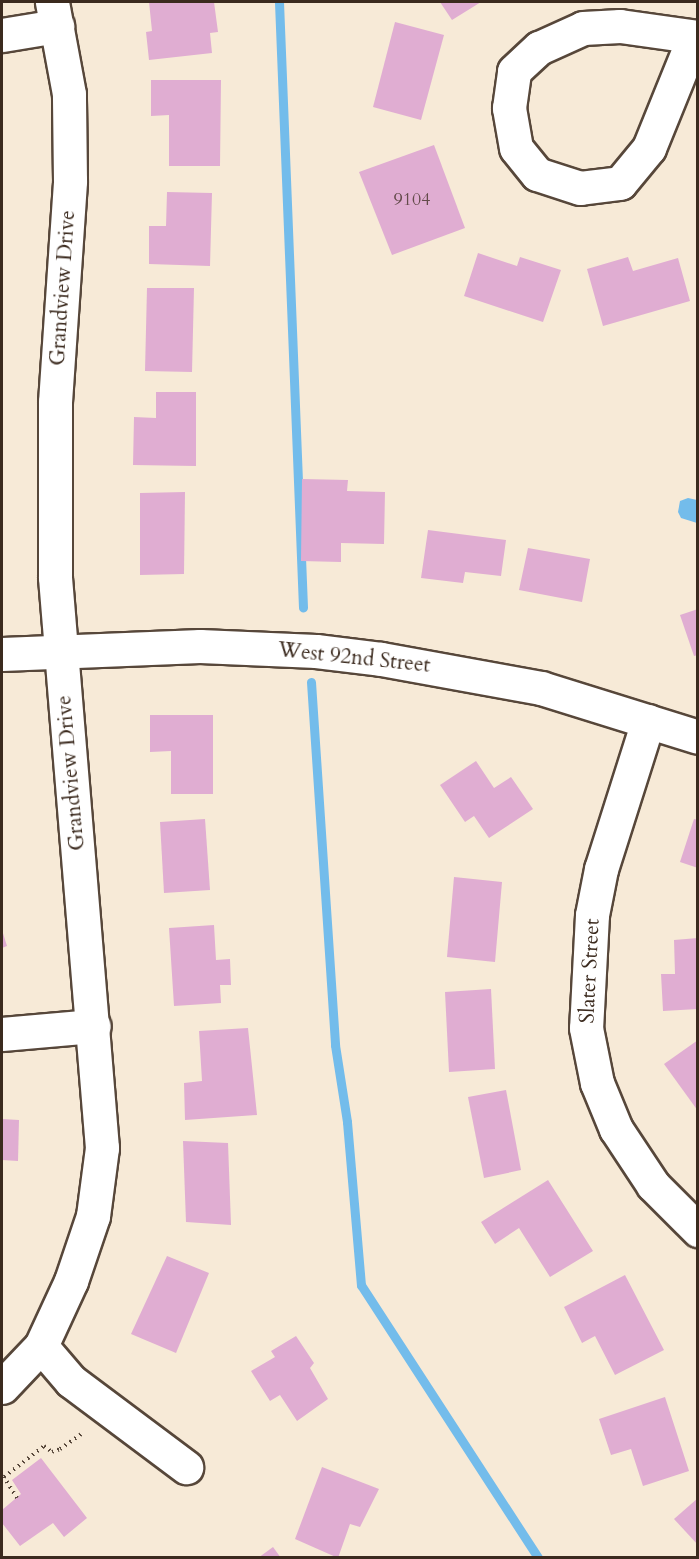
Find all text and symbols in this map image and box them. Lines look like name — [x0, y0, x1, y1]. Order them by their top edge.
house number: 9104 — [394, 189, 430, 211]
street label: Grandview Drive — [45, 209, 81, 367]
street label: West 92nd Street — [277, 637, 431, 679]
street label: Grandview Drive — [52, 694, 90, 852]
street label: Slater Street — [575, 918, 605, 1024]

